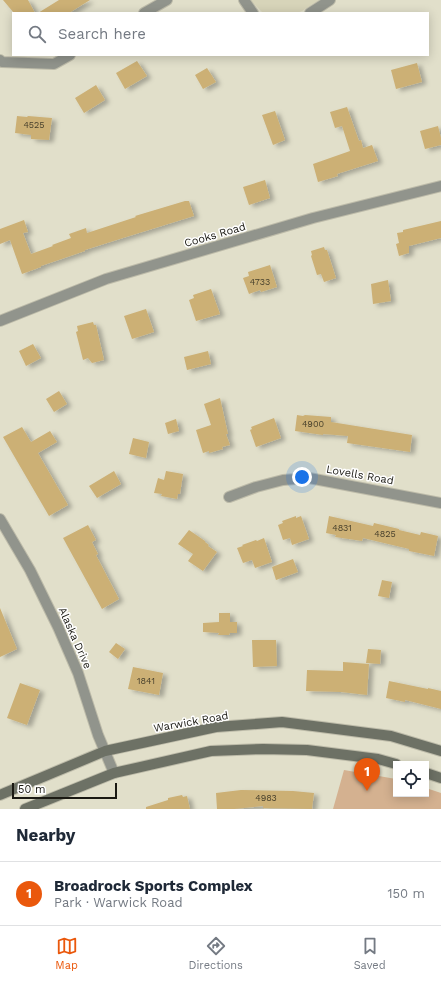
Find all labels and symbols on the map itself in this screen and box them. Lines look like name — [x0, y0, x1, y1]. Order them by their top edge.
house number: 4525 — [23, 120, 45, 130]
street label: Cooks Road — [183, 220, 247, 250]
house number: 4733 — [250, 277, 270, 287]
house number: 4900 — [302, 419, 325, 429]
street label: Lovells Road — [325, 463, 395, 487]
your location — [292, 467, 312, 487]
house number: 4831 — [332, 523, 352, 533]
house number: 4825 — [374, 529, 396, 539]
street label: Alaska Drive — [56, 605, 94, 671]
house number: 1841 — [137, 676, 155, 686]
street label: Warwick Road — [153, 709, 229, 735]
pin: 1 — [354, 758, 380, 791]
scale bar — [12, 781, 117, 800]
house number: 4983 — [255, 793, 277, 803]

